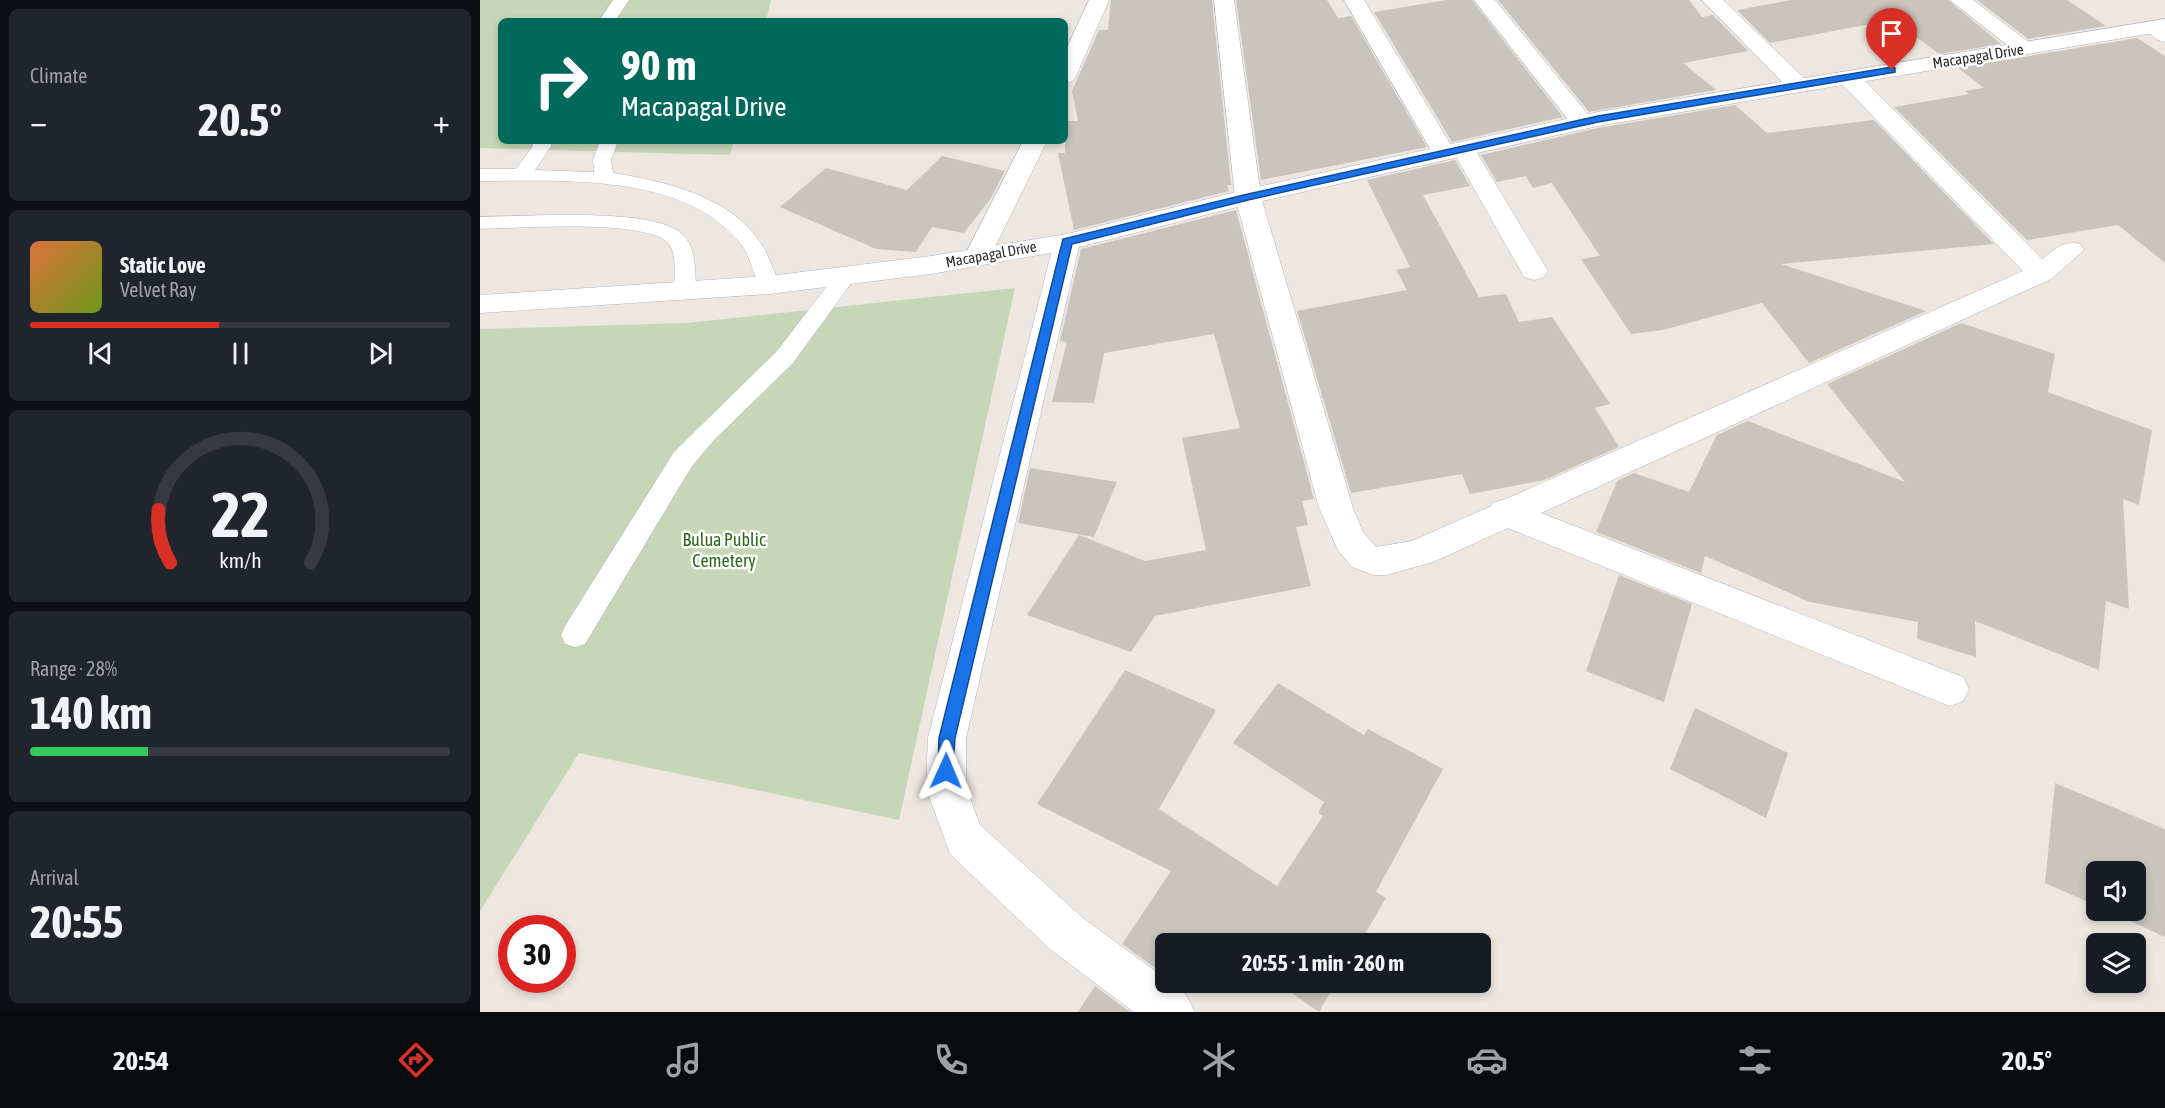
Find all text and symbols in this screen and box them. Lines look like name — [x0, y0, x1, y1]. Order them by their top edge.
pin — [1866, 8, 1917, 70]
icon: arrive — [1875, 17, 1908, 50]
street label: Macapagal Drive — [1931, 40, 2025, 72]
text: 90 m — [621, 41, 696, 89]
icon: right — [522, 42, 600, 120]
text: Climate — [30, 64, 87, 87]
text: Macapagal Drive — [621, 91, 786, 122]
text: 20.5° — [198, 94, 282, 146]
text: − — [30, 102, 47, 140]
text: + — [433, 102, 450, 140]
street label: Macapagal Drive — [944, 238, 1038, 270]
text: Static Love — [120, 252, 206, 278]
text: Velvet Ray — [120, 278, 197, 301]
icon: previous — [84, 337, 117, 370]
icon: pause — [224, 337, 257, 370]
icon: next — [364, 337, 397, 370]
text: 22 — [211, 479, 269, 550]
park label: Bulua Public Cemetery — [682, 529, 766, 571]
text: km/h — [219, 548, 261, 573]
text: Range · 28% — [30, 657, 117, 680]
text: 140 km — [30, 687, 152, 739]
position arrow — [914, 739, 978, 803]
map controls — [2086, 861, 2146, 993]
button: sound — [2086, 861, 2146, 921]
text: Arrival — [30, 866, 79, 889]
text: 20:55 — [30, 896, 124, 948]
speed limit sign: 30 — [498, 915, 576, 993]
button: layers — [2086, 933, 2146, 993]
text: 20:55 · 1 min · 260 m — [1242, 950, 1404, 976]
icon: directions — [395, 1039, 437, 1081]
icon: music — [663, 1039, 705, 1081]
icon: phone — [930, 1039, 972, 1081]
icon: climate — [1198, 1039, 1240, 1081]
icon: car — [1466, 1039, 1508, 1081]
icon: filters — [1734, 1039, 1776, 1081]
text: 20:54 — [113, 1045, 169, 1076]
text: 20.5° — [2002, 1045, 2052, 1076]

